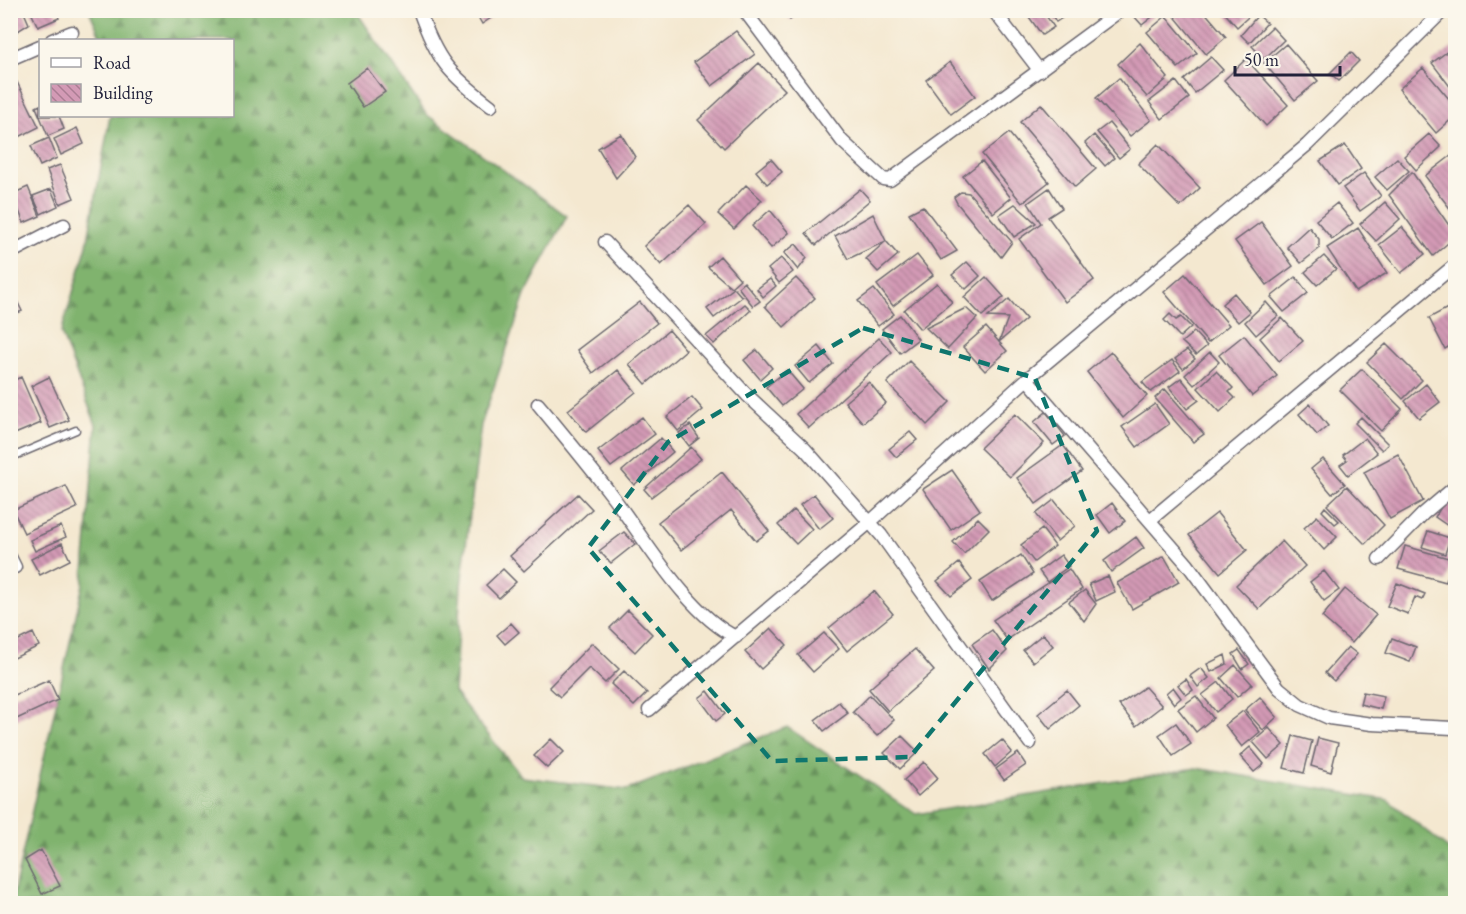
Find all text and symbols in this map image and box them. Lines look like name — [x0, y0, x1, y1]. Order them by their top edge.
legend — [39, 39, 234, 117]
scale bar — [1235, 39, 1340, 77]
text: 50 m — [1244, 48, 1279, 71]
text: Road — [93, 51, 132, 74]
text: Building — [93, 81, 153, 104]

